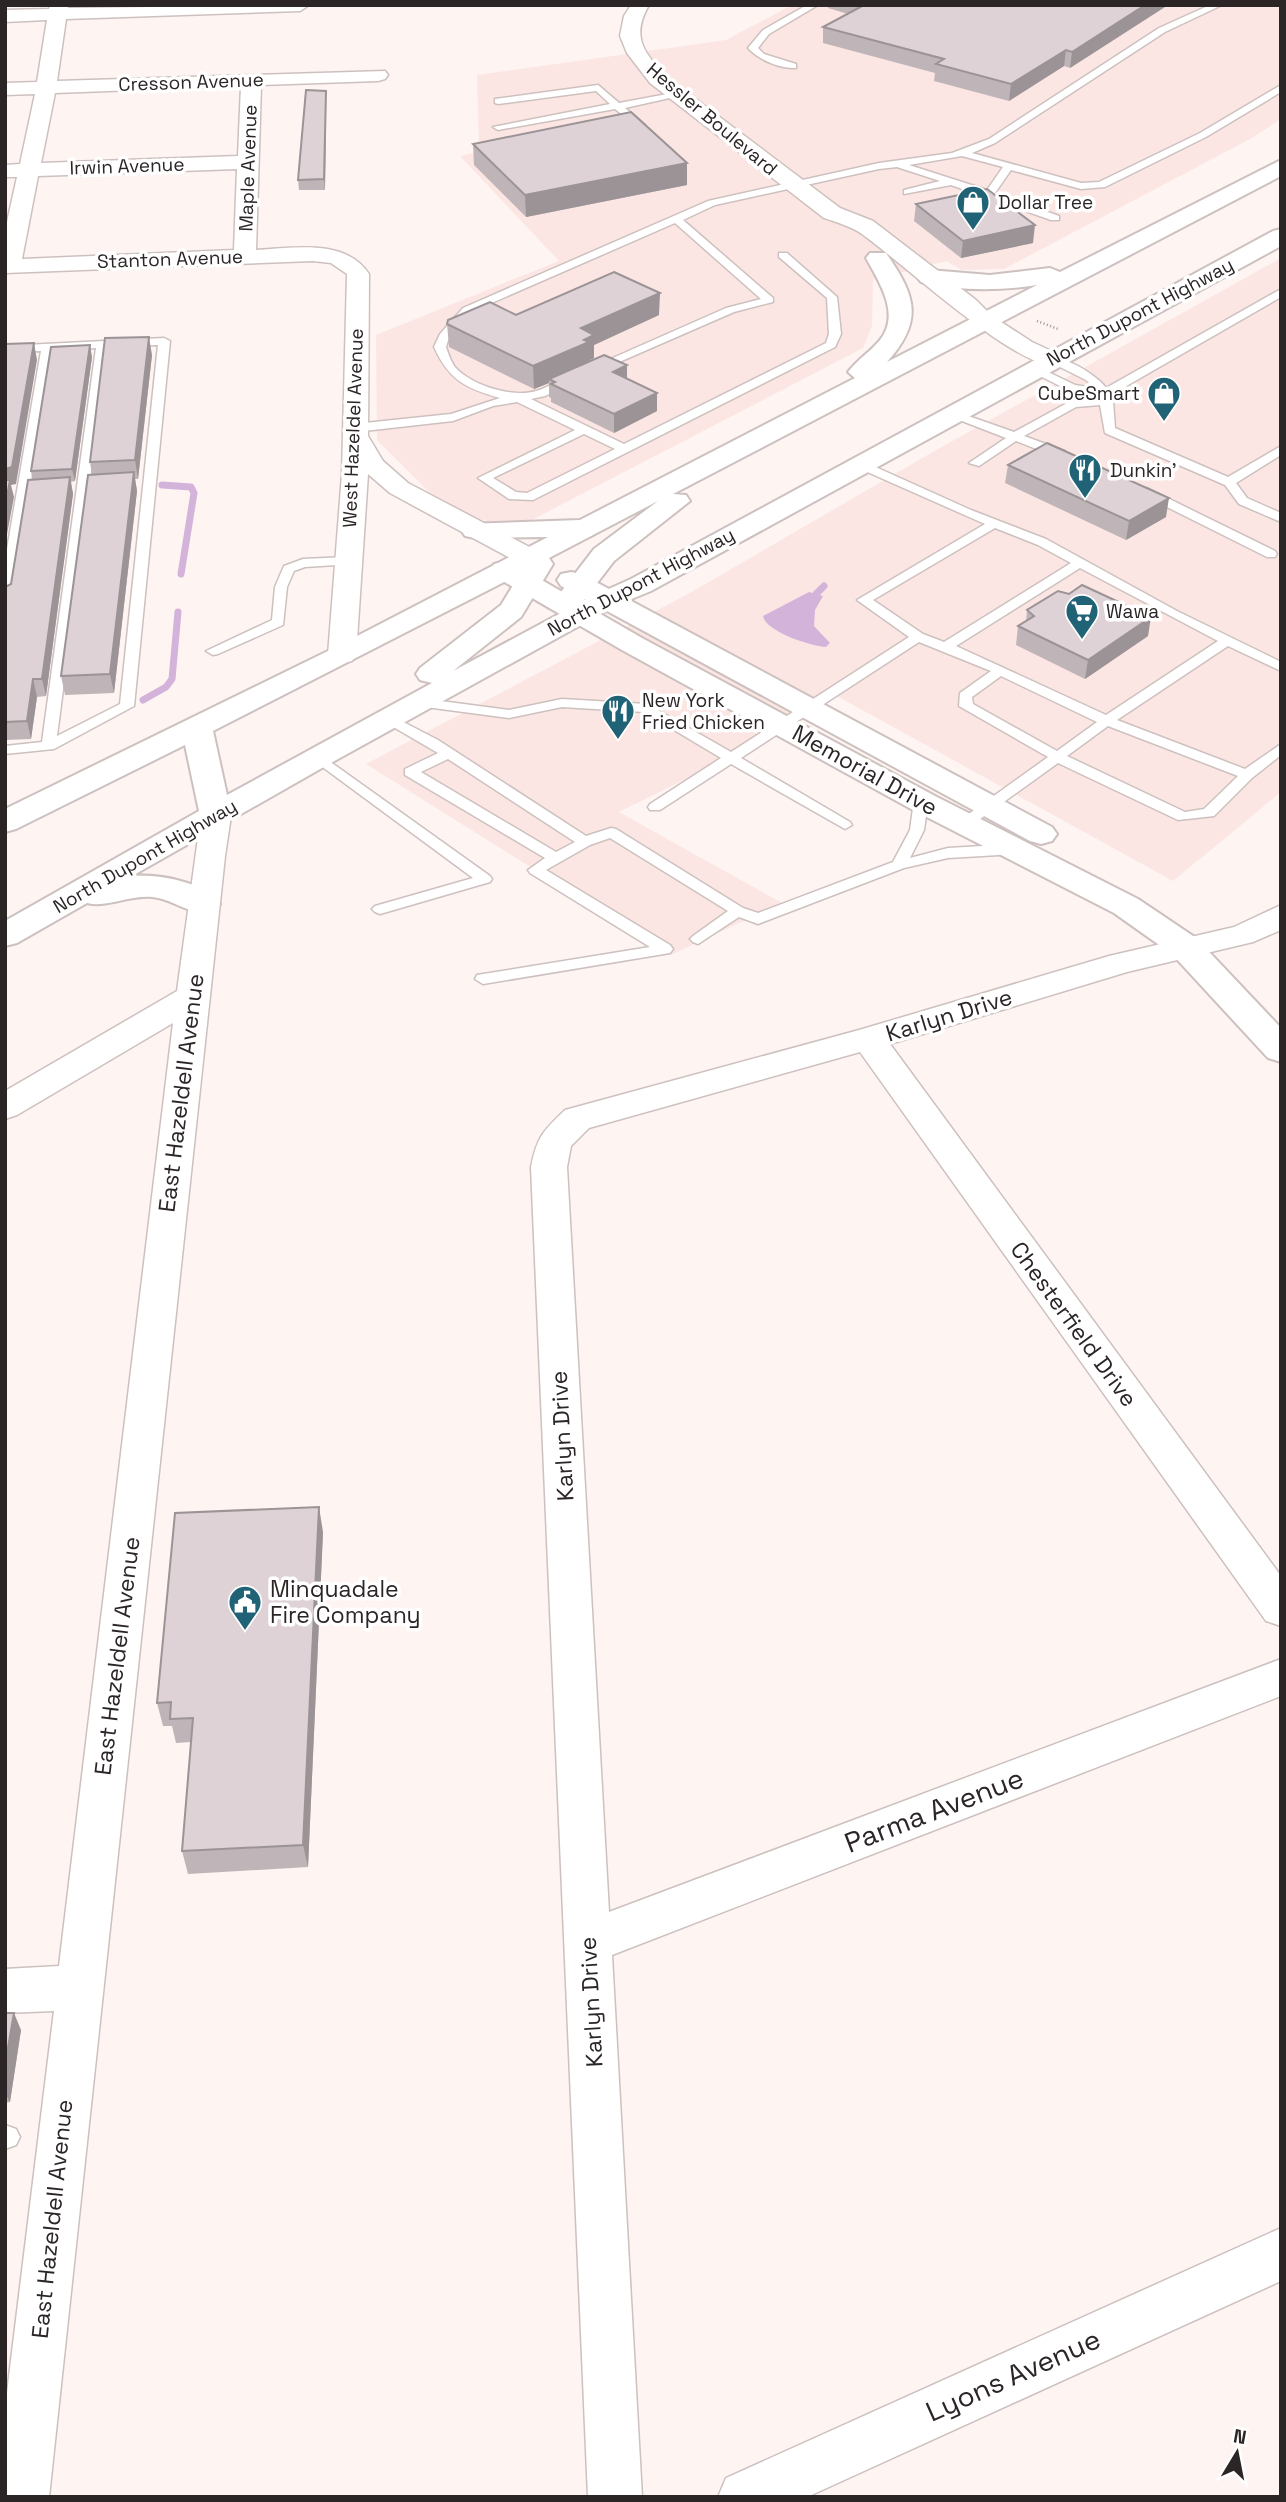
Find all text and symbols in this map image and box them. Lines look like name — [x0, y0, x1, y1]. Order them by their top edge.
street label: Hessler Boulevard — [642, 57, 782, 181]
street label: Cresson Avenue — [118, 67, 264, 97]
street label: Maple Avenue — [233, 104, 263, 232]
street label: Irwin Avenue — [69, 151, 185, 181]
shop icon: Dollar Tree — [954, 183, 992, 232]
place label: Dollar Tree — [998, 190, 1093, 215]
street label: Stanton Avenue — [97, 244, 243, 274]
street label: North Dupont Highway — [1042, 252, 1238, 372]
street label: West Hazeldel Avenue — [337, 328, 369, 528]
shop icon: CubeSmart — [1145, 374, 1183, 423]
place label: CubeSmart — [1038, 381, 1140, 406]
restaurant icon: Dunkin' — [1066, 451, 1104, 500]
place label: Dunkin' — [1110, 458, 1177, 483]
street label: North Dupont Highway — [543, 522, 739, 642]
supermarket icon: Wawa — [1063, 592, 1101, 641]
place label: Wawa — [1106, 599, 1159, 624]
place label: New York Fried Chicken — [642, 688, 765, 735]
restaurant icon: New York Fried Chicken — [599, 692, 637, 741]
street label: Memorial Drive — [787, 718, 943, 822]
street label: North Dupont Highway — [49, 793, 241, 919]
street label: East Hazeldell Avenue — [151, 972, 211, 1214]
street label: Karlyn Drive — [882, 982, 1016, 1048]
street label: Chesterfield Drive — [1004, 1235, 1144, 1413]
street label: Karlyn Drive — [544, 1370, 580, 1502]
street label: East Hazeldell Avenue — [87, 1535, 147, 1777]
place label: Minquadale Fire Company — [270, 1574, 421, 1630]
public building icon: Minquadale Fire Company — [226, 1583, 264, 1632]
street label: Parma Avenue — [839, 1759, 1029, 1861]
street label: Karlyn Drive — [573, 1936, 609, 2068]
street label: East Hazeldell Avenue — [25, 2098, 79, 2340]
street label: Lyons Avenue — [920, 2320, 1106, 2430]
north arrow — [1202, 2418, 1272, 2488]
text: N — [1231, 2423, 1248, 2450]

